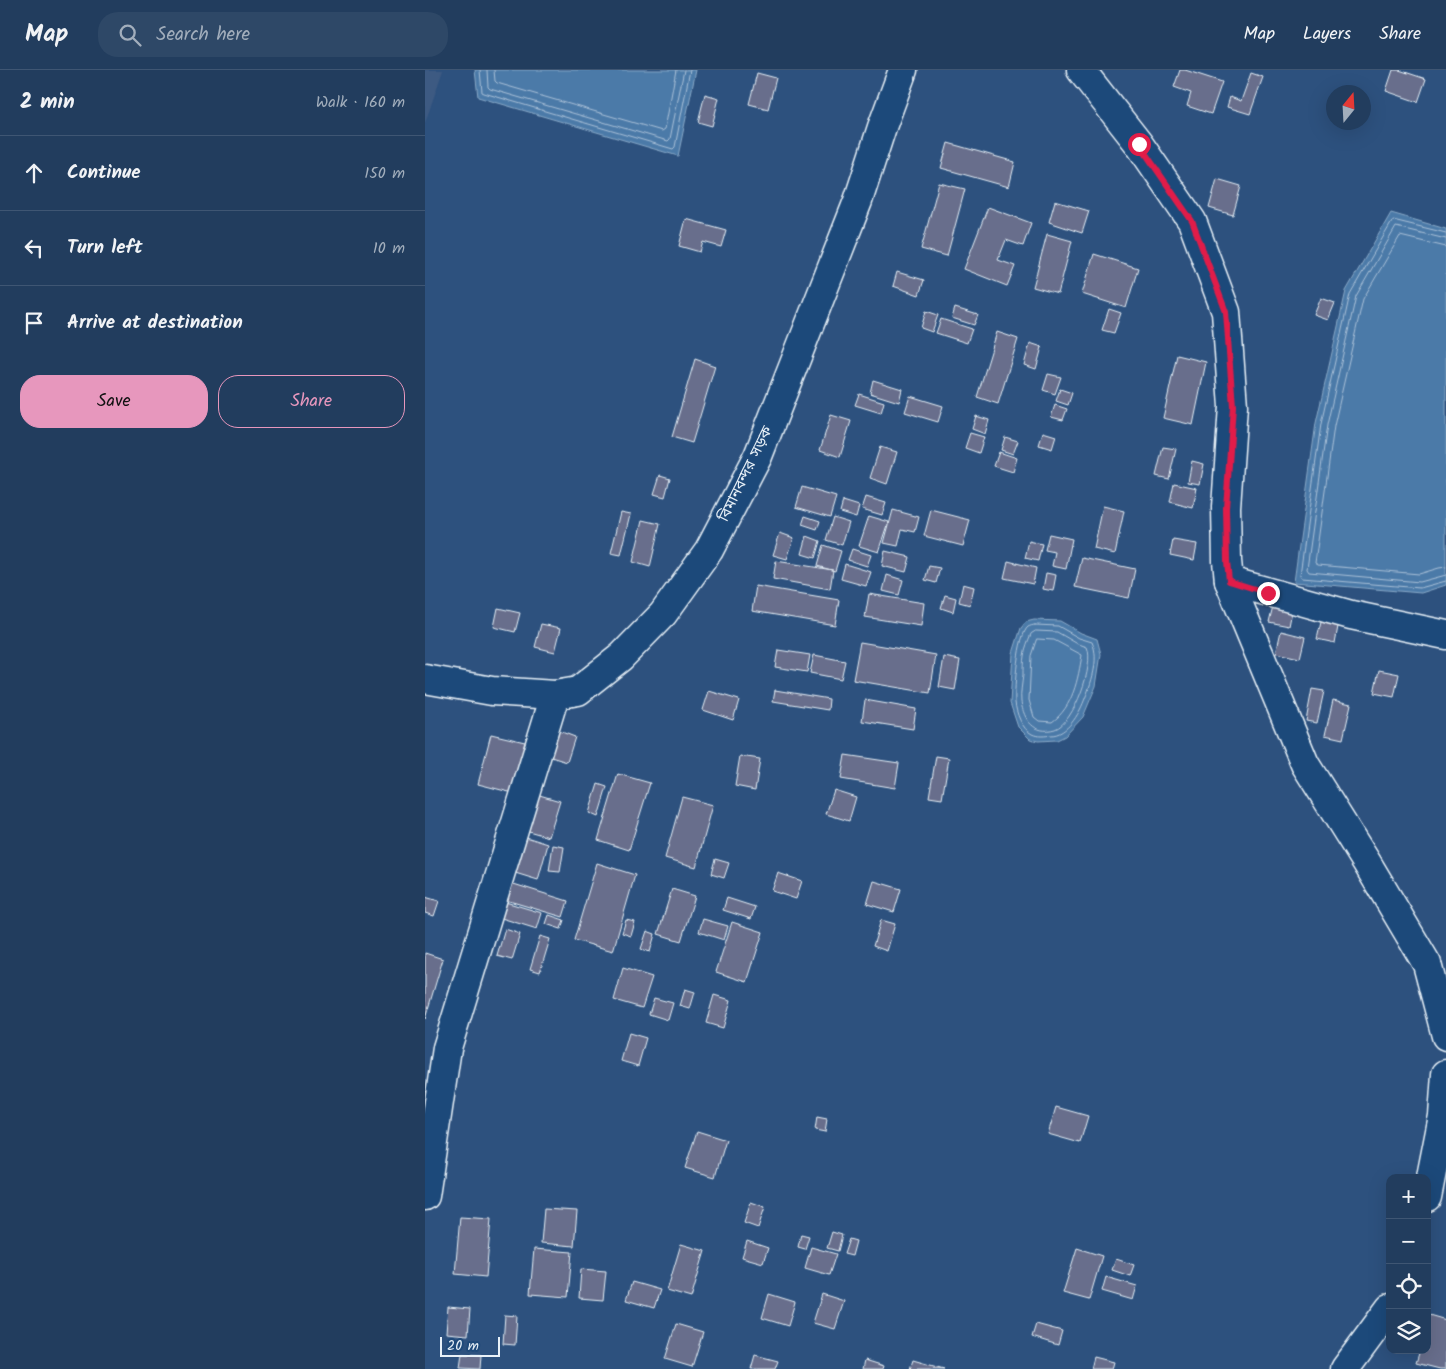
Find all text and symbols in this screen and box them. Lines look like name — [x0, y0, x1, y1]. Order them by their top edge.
search box — [98, 12, 448, 57]
text: Map — [25, 15, 68, 54]
text: Search here — [156, 20, 250, 50]
text: Map — [1244, 20, 1275, 49]
text: Layers — [1303, 20, 1351, 49]
text: Share — [1379, 20, 1421, 49]
icon: search — [116, 21, 144, 49]
north arrow — [1326, 85, 1371, 130]
text: 2 min — [20, 86, 75, 119]
text: Walk · 160 m — [316, 90, 405, 115]
route start — [1128, 133, 1151, 156]
text: Continue — [67, 158, 140, 188]
icon: ahead — [20, 159, 48, 187]
text: 150 m — [364, 161, 405, 186]
text: Turn left — [67, 233, 142, 263]
icon: left — [20, 234, 48, 262]
text: 10 m — [373, 236, 405, 261]
text: Arrive at destination — [67, 308, 243, 338]
icon: arrive — [20, 309, 48, 337]
button: Save — [20, 375, 208, 428]
button: Share — [218, 375, 405, 428]
street label: বিমানবন্দর সড়ক — [712, 421, 780, 527]
route end — [1257, 582, 1280, 605]
map controls — [1386, 1174, 1431, 1354]
button: + — [1386, 1174, 1431, 1219]
button: − — [1386, 1219, 1431, 1264]
button: locate — [1386, 1264, 1431, 1309]
button: layers — [1386, 1309, 1431, 1354]
scale bar — [440, 1334, 500, 1357]
text: 20 m — [447, 1335, 479, 1357]

